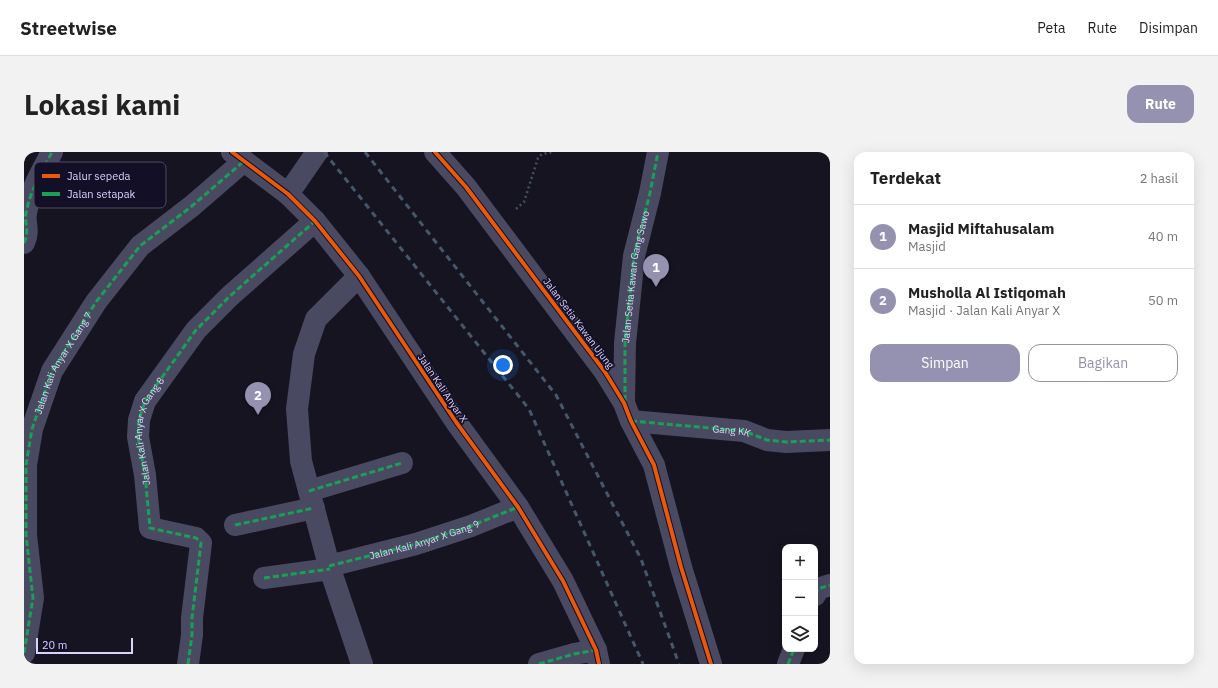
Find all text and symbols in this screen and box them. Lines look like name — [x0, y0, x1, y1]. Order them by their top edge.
text: Streetwise — [20, 16, 117, 40]
text: Peta — [1037, 19, 1066, 37]
text: Rute — [1088, 19, 1117, 37]
text: Disimpan — [1139, 19, 1198, 37]
button: Rute — [1127, 85, 1194, 123]
text: Lokasi kami — [24, 86, 180, 123]
legend — [34, 162, 166, 208]
text: Terdekat — [870, 167, 941, 189]
text: Jalur sepeda — [67, 169, 131, 183]
text: 2 hasil — [1140, 170, 1178, 187]
text: Jalan setapak — [67, 187, 136, 201]
street label: Jalan Setia Kawan Gang Sawo — [619, 209, 652, 344]
text: Masjid Miftahusalam — [908, 219, 1054, 238]
text: 1 — [879, 228, 887, 245]
text: 40 m — [1148, 228, 1178, 245]
text: Masjid — [908, 238, 946, 255]
pin: 1 — [643, 254, 669, 287]
street label: Jalan Setia Kawan Ujung — [540, 275, 617, 372]
text: Musholla Al Istiqomah — [908, 283, 1066, 302]
text: 2 — [879, 292, 887, 309]
text: 50 m — [1148, 292, 1178, 309]
text: Masjid · Jalan Kali Anyar X — [908, 302, 1060, 319]
street label: Jalan Kali Anyar X Gang 7 — [32, 309, 95, 416]
button: Simpan — [870, 344, 1020, 382]
button: Bagikan — [1028, 344, 1178, 382]
street label: Jalan Kali Anyar X — [415, 351, 470, 425]
your location — [493, 355, 513, 375]
street label: Jalan Kali Anyar X Gang 8 — [132, 375, 167, 486]
pin: 2 — [245, 382, 271, 415]
street label: Gang KK — [712, 422, 753, 440]
street label: Jalan Kali Anyar X Gang 9 — [368, 517, 481, 563]
map controls — [782, 544, 818, 652]
button: + — [782, 544, 818, 580]
button: − — [782, 580, 818, 616]
button: layers — [782, 616, 818, 652]
scale bar — [36, 636, 133, 655]
text: 20 m — [42, 638, 67, 652]

